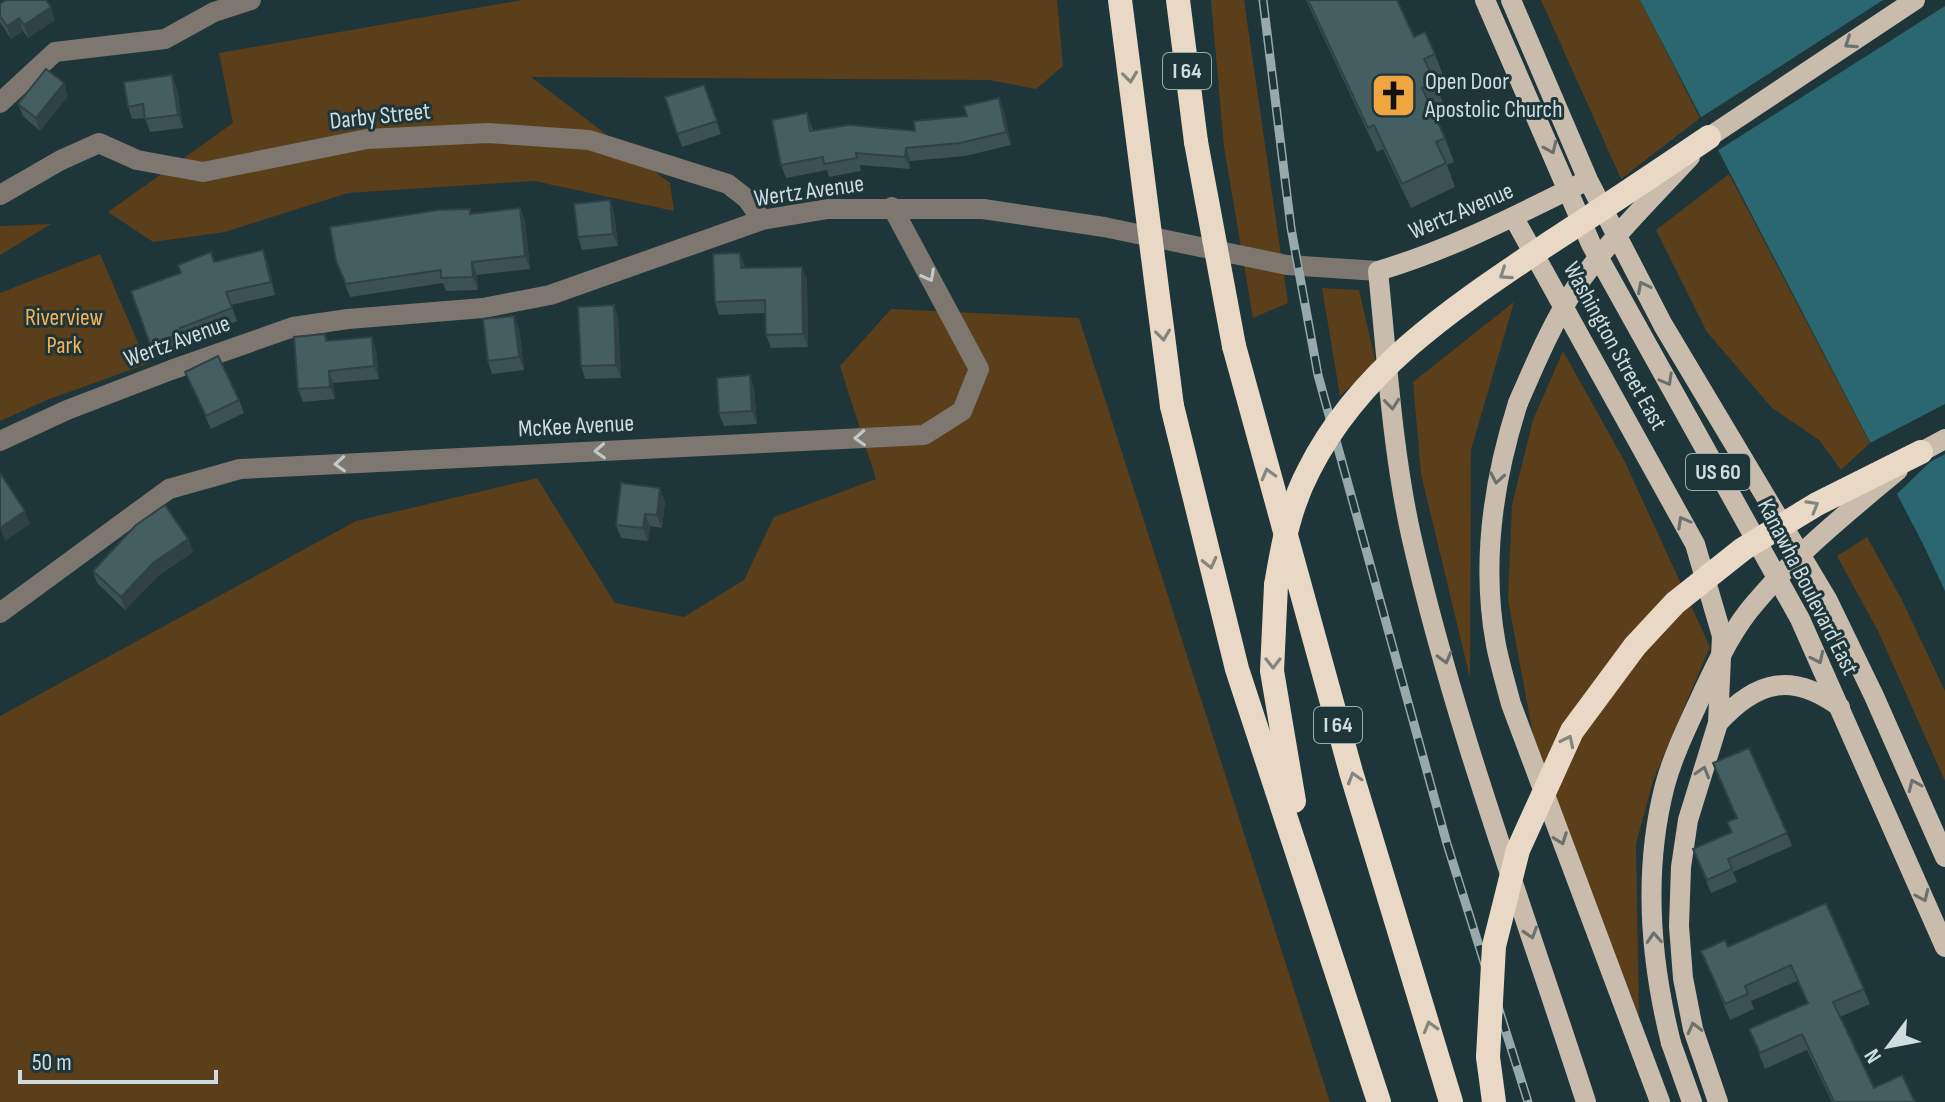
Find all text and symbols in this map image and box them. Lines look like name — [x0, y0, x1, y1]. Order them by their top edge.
one-way arrow — [1844, 33, 1858, 48]
road number: I 64 — [1163, 53, 1211, 89]
place label: Open Door Apostolic Church — [1424, 67, 1563, 124]
one-way arrow — [1121, 70, 1138, 84]
church icon: Open Door Apostolic Church — [1370, 71, 1418, 119]
street label: Darby Street — [328, 96, 432, 136]
one-way arrow — [1541, 140, 1557, 154]
street label: Wertz Avenue — [752, 169, 866, 213]
street label: Wertz Avenue — [1404, 176, 1518, 246]
street label: Washington Street East — [1557, 257, 1673, 435]
one-way arrow — [1499, 264, 1514, 279]
one-way arrow — [919, 268, 934, 282]
one-way arrow — [1637, 280, 1653, 295]
park label: Riverview Park — [25, 303, 103, 360]
street label: Wertz Avenue — [120, 308, 234, 374]
one-way arrow — [1154, 328, 1171, 342]
one-way arrow — [1657, 371, 1673, 386]
one-way arrow — [1384, 398, 1401, 411]
street label: McKee Avenue — [517, 408, 635, 444]
one-way arrow — [853, 429, 866, 446]
one-way arrow — [593, 443, 606, 460]
road number: US 60 — [1686, 454, 1750, 490]
one-way arrow — [334, 456, 346, 473]
one-way arrow — [1261, 468, 1278, 482]
one-way arrow — [1490, 472, 1507, 485]
street label: Kanawha Boulevard East — [1751, 494, 1865, 680]
one-way arrow — [1804, 500, 1819, 516]
one-way arrow — [1677, 516, 1693, 530]
one-way arrow — [1201, 555, 1218, 569]
one-way arrow — [1435, 650, 1452, 664]
one-way arrow — [1808, 650, 1824, 664]
one-way arrow — [1264, 657, 1282, 670]
road number: I 64 — [1314, 707, 1362, 743]
one-way arrow — [1558, 735, 1574, 749]
one-way arrow — [1694, 766, 1710, 779]
one-way arrow — [1347, 772, 1363, 786]
one-way arrow — [1907, 779, 1923, 793]
one-way arrow — [1551, 831, 1567, 845]
one-way arrow — [1913, 888, 1929, 902]
one-way arrow — [1522, 925, 1538, 939]
one-way arrow — [1646, 931, 1663, 944]
north arrow — [1849, 1006, 1929, 1086]
one-way arrow — [1423, 1021, 1439, 1035]
one-way arrow — [1686, 1022, 1703, 1035]
scale bar — [20, 1034, 216, 1084]
text: N — [1859, 1044, 1888, 1068]
text: 50 m — [32, 1048, 72, 1077]

